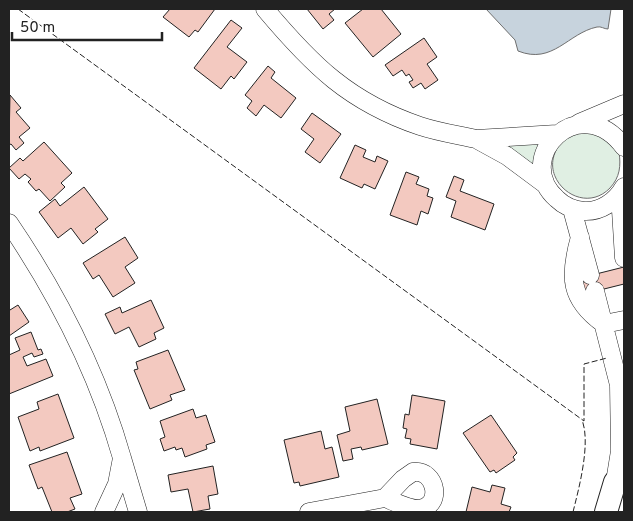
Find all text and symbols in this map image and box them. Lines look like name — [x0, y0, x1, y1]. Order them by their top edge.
scale bar — [12, 10, 162, 42]
text: 50 m — [20, 19, 55, 38]

